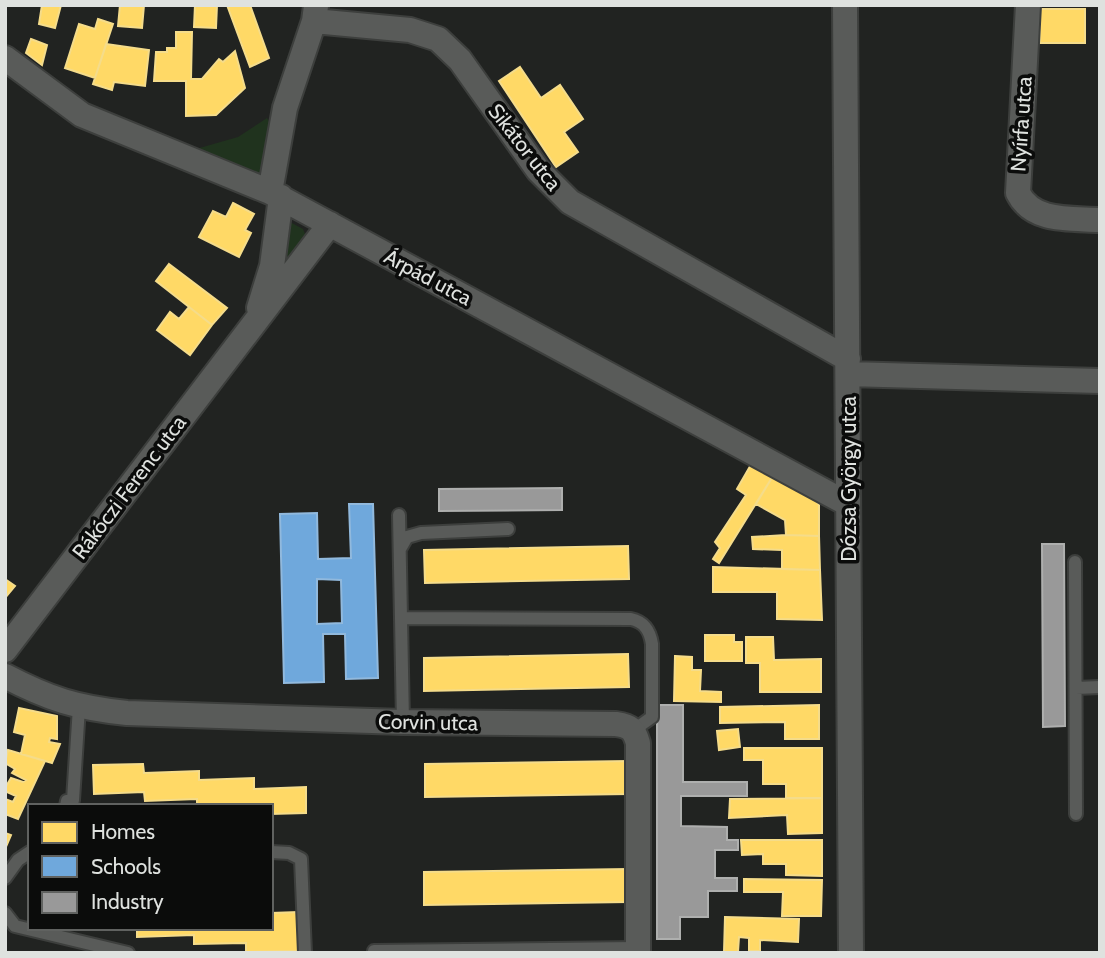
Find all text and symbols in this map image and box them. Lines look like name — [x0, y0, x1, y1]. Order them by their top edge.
street label: Nyírfa utca — [1005, 75, 1037, 173]
street label: Sikátor utca — [483, 99, 567, 195]
street label: Árpád utca — [380, 244, 476, 310]
street label: Dózsa György utca — [836, 396, 861, 562]
street label: Rákóczi Ferenc utca — [67, 410, 191, 564]
street label: Corvin utca — [378, 709, 478, 735]
legend — [28, 804, 273, 930]
text: Homes — [91, 819, 155, 844]
text: Schools — [91, 854, 161, 879]
text: Industry — [91, 889, 164, 914]

